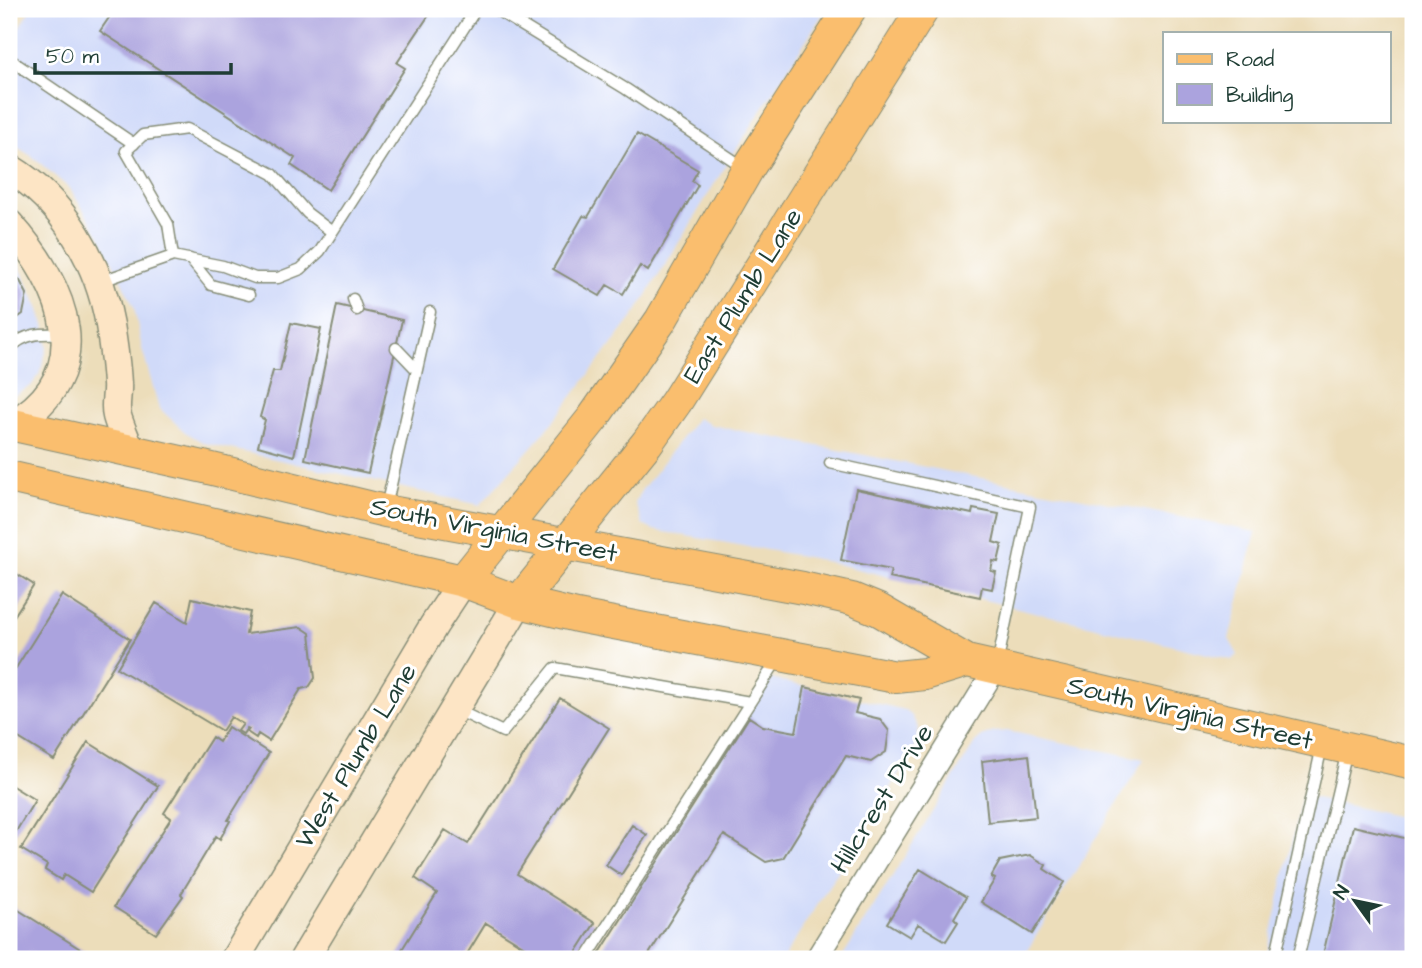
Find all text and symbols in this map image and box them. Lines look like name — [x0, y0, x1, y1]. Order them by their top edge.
scale bar — [35, 32, 231, 76]
legend — [1163, 32, 1390, 122]
text: 50 m — [46, 42, 100, 71]
text: Road — [1226, 45, 1274, 74]
text: Building — [1226, 81, 1294, 112]
street label: East Plumb Lane — [675, 202, 811, 390]
street label: South Virginia Street — [367, 488, 621, 574]
street label: West Plumb Lane — [287, 657, 425, 855]
street label: South Virginia Street — [1063, 667, 1317, 761]
street label: Hillcrest Drive — [822, 718, 942, 880]
north arrow — [1320, 866, 1390, 936]
text: N — [1327, 880, 1357, 905]

